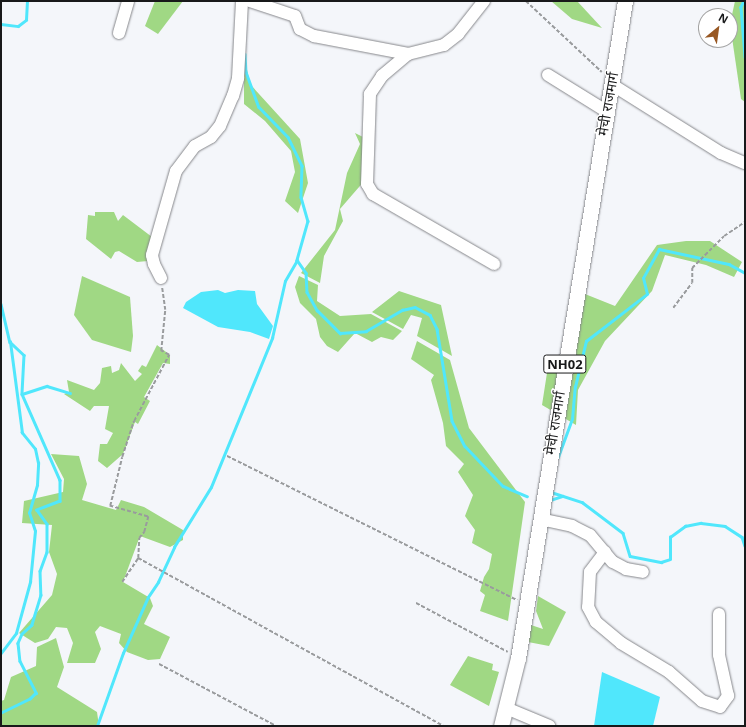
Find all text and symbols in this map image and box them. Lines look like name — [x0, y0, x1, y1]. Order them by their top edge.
north arrow — [698, 8, 738, 48]
text: N — [716, 9, 731, 27]
street label: मेची राजमार्ग — [594, 71, 622, 137]
road number: NH02 — [543, 353, 587, 375]
street label: मेची राजमार्ग — [542, 390, 568, 456]

